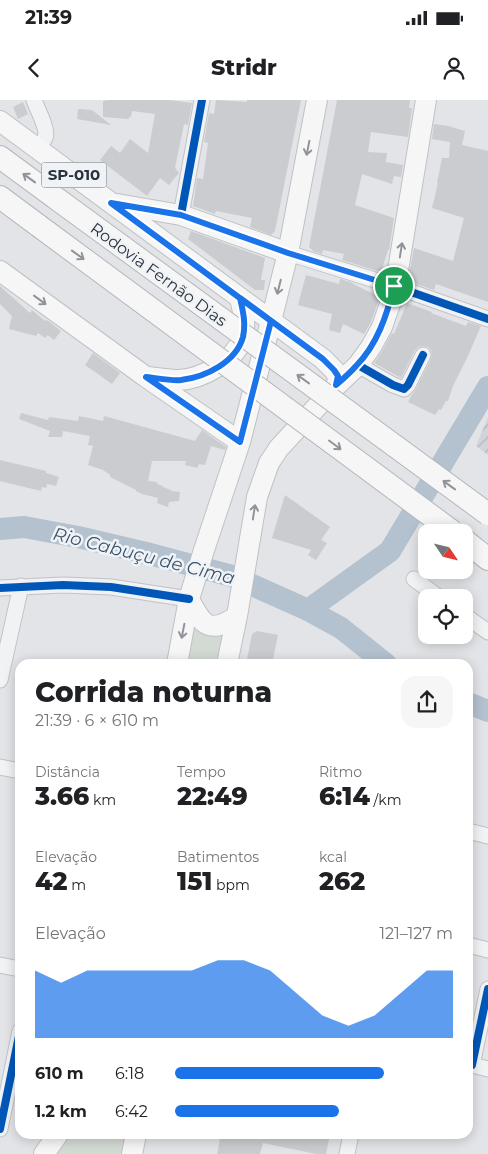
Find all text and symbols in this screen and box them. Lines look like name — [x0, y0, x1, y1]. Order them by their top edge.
text: 21:39 — [25, 6, 72, 29]
icon: back — [20, 54, 48, 82]
text: Stridr — [211, 54, 277, 81]
icon: person — [440, 54, 468, 82]
one-way arrow — [302, 139, 312, 155]
road number: SP-010 — [42, 162, 106, 188]
one-way arrow — [22, 173, 36, 183]
street label: Rodovia Fernão Dias — [87, 219, 231, 330]
one-way arrow — [397, 242, 407, 258]
one-way arrow — [71, 250, 85, 260]
pin — [373, 265, 415, 307]
icon: arrive — [380, 272, 408, 300]
one-way arrow — [274, 278, 284, 294]
one-way arrow — [32, 295, 46, 305]
one-way arrow — [296, 374, 310, 384]
one-way arrow — [328, 440, 341, 451]
one-way arrow — [443, 480, 456, 491]
one-way arrow — [250, 505, 260, 521]
water label: Rio Cabuçu de Cima — [51, 523, 237, 589]
north arrow — [418, 524, 472, 579]
map controls — [418, 524, 473, 644]
button: locate — [418, 589, 473, 644]
one-way arrow — [177, 623, 187, 639]
text: Corrida noturna — [35, 675, 272, 709]
button: share — [401, 676, 453, 728]
text: 21:39 · 6 × 610 m — [35, 711, 159, 730]
text: Distância — [35, 763, 100, 781]
text: Tempo — [177, 763, 226, 781]
text: Ritmo — [319, 763, 362, 781]
text: 3.66 — [35, 781, 89, 811]
text: 22:49 — [177, 781, 248, 811]
text: 6:14 — [319, 781, 370, 811]
text: km — [89, 791, 116, 809]
text: /km — [370, 791, 402, 809]
text: Elevação — [35, 848, 97, 866]
text: Batimentos — [177, 848, 259, 866]
text: kcal — [319, 848, 347, 866]
text: 42 — [35, 866, 67, 896]
text: 151 — [177, 866, 212, 896]
text: 262 — [319, 866, 365, 896]
text: m — [67, 876, 86, 894]
text: bpm — [212, 876, 250, 894]
text: Elevação — [35, 924, 106, 943]
text: 121–127 m — [379, 924, 453, 943]
text: 610 m — [35, 1064, 84, 1083]
text: 6:18 — [115, 1064, 144, 1083]
text: 1.2 km — [35, 1102, 87, 1121]
text: 6:42 — [115, 1102, 148, 1121]

